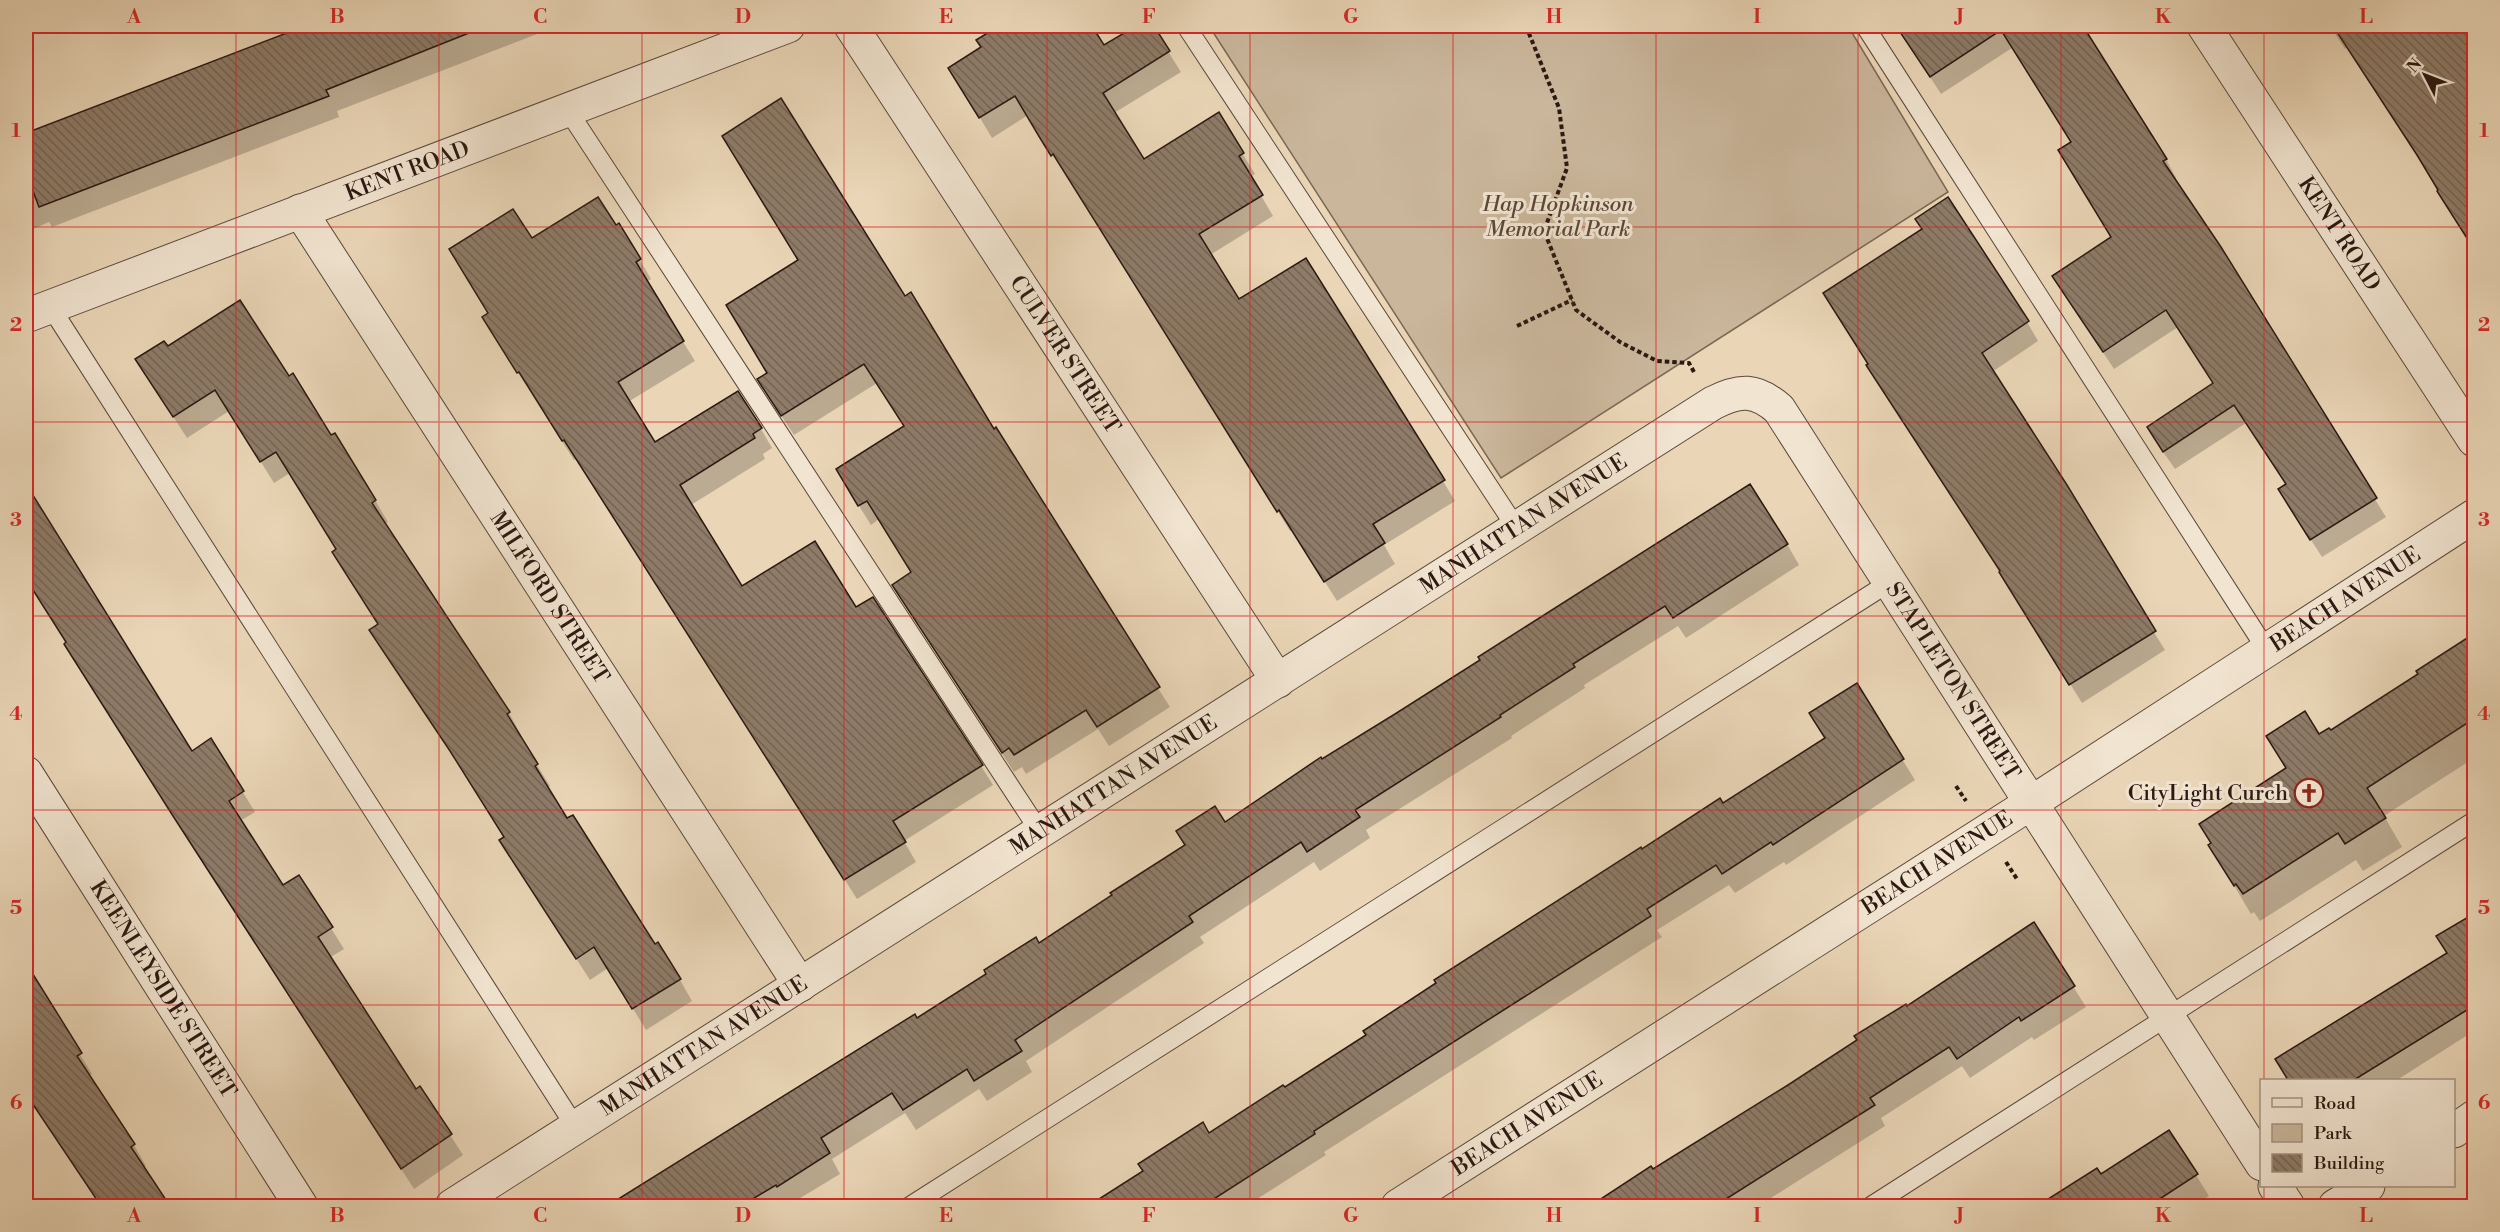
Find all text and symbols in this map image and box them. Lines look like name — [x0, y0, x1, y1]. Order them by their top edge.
text: A — [126, 5, 142, 30]
text: B — [329, 5, 345, 30]
text: C — [533, 5, 547, 30]
text: D — [735, 5, 751, 30]
text: E — [939, 5, 953, 30]
text: F — [1142, 5, 1156, 30]
text: G — [1343, 5, 1359, 30]
text: H — [1546, 5, 1563, 30]
text: I — [1753, 5, 1761, 30]
text: J — [1953, 5, 1964, 30]
text: K — [2155, 5, 2172, 30]
text: L — [2359, 5, 2373, 30]
north arrow — [2395, 45, 2455, 105]
text: N — [2403, 54, 2426, 77]
text: 1 — [11, 119, 21, 144]
text: 1 — [2479, 119, 2489, 144]
street label: KENT ROAD — [341, 135, 473, 207]
street label: KENT ROAD — [2292, 171, 2387, 296]
park label: Hap Hopkinson Memorial Park — [1482, 191, 1634, 243]
street label: CULVER STREET — [1004, 270, 1126, 438]
text: 2 — [10, 313, 22, 338]
text: 2 — [2478, 313, 2490, 338]
street label: MANHATTAN AVENUE — [1414, 448, 1632, 600]
street label: MILFORD STREET — [484, 506, 615, 689]
text: 3 — [10, 508, 22, 533]
text: 3 — [2478, 508, 2490, 533]
street label: BEACH AVENUE — [2264, 541, 2426, 658]
street label: STAPLETON STREET — [1880, 577, 2026, 785]
text: 4 — [9, 702, 23, 727]
text: 4 — [2477, 702, 2491, 727]
street label: MANHATTAN AVENUE — [1004, 709, 1222, 861]
church icon: CityLight Curch — [2293, 777, 2325, 809]
place label: CityLight Curch — [2128, 780, 2288, 807]
street label: BEACH AVENUE — [1856, 805, 2017, 921]
street label: KEENLEYSIDE STREET — [84, 875, 242, 1103]
text: 5 — [10, 896, 22, 921]
text: 5 — [2478, 896, 2490, 921]
street label: MANHATTAN AVENUE — [595, 970, 812, 1122]
street label: BEACH AVENUE — [1446, 1066, 1608, 1182]
legend — [2260, 1079, 2455, 1187]
text: 6 — [10, 1091, 23, 1116]
text: 6 — [2478, 1091, 2491, 1116]
text: Road — [2314, 1092, 2357, 1115]
text: Park — [2314, 1122, 2353, 1145]
text: Building — [2313, 1152, 2385, 1175]
text: A — [126, 1204, 142, 1229]
text: B — [329, 1204, 345, 1229]
text: C — [533, 1204, 547, 1229]
text: D — [735, 1204, 751, 1229]
text: E — [939, 1204, 953, 1229]
text: F — [1142, 1204, 1156, 1229]
text: G — [1343, 1204, 1359, 1229]
text: H — [1546, 1204, 1563, 1229]
text: I — [1753, 1204, 1761, 1229]
text: J — [1953, 1204, 1964, 1229]
text: K — [2155, 1204, 2172, 1229]
text: L — [2359, 1204, 2373, 1229]

